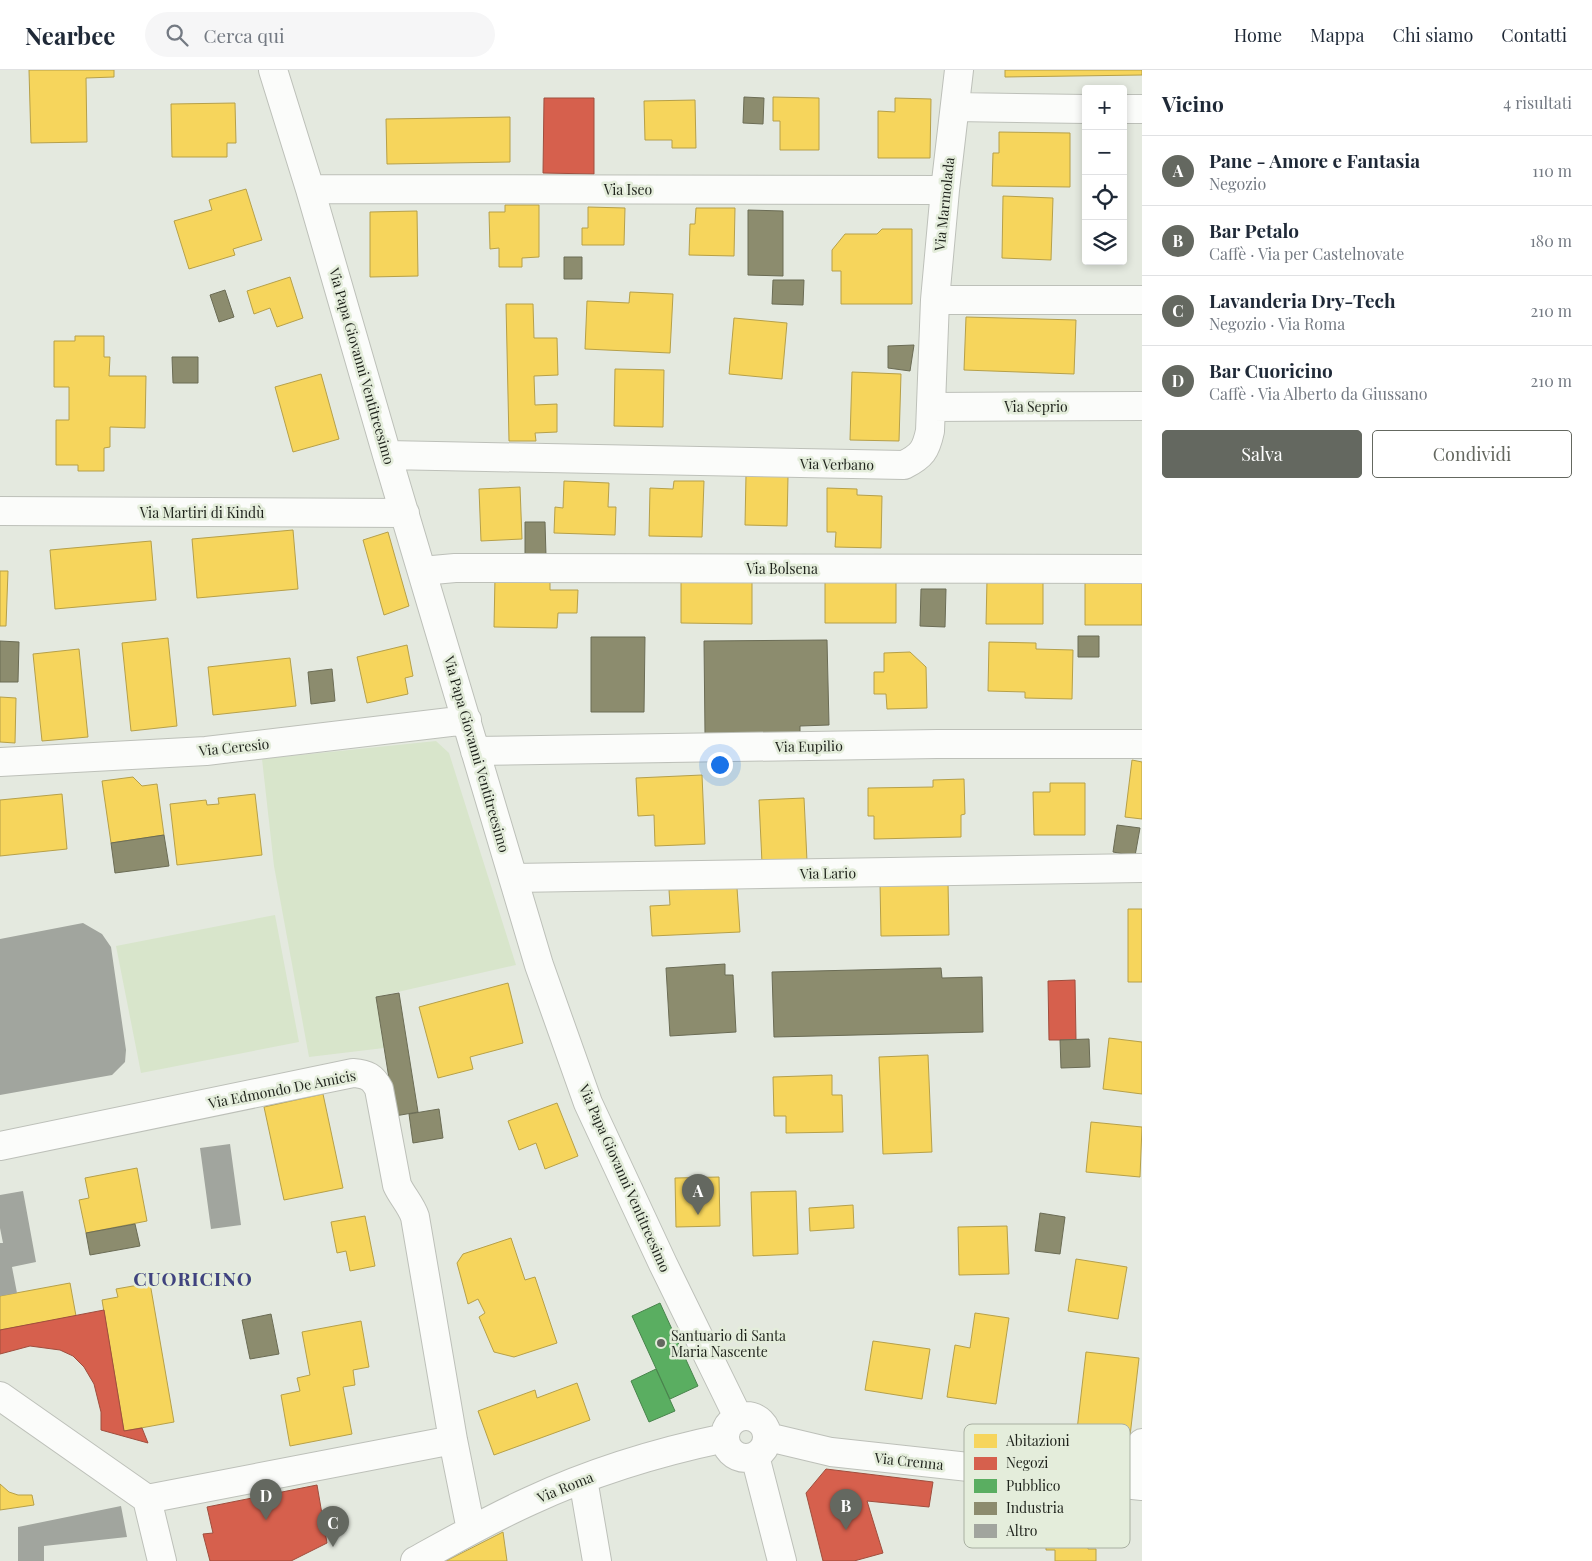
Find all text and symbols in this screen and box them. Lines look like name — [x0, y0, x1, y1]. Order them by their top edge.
search box — [145, 12, 495, 57]
text: Nearbee — [25, 19, 115, 51]
icon: search — [163, 21, 191, 49]
text: Cerca qui — [203, 22, 285, 48]
text: Home — [1234, 23, 1282, 47]
text: Mappa — [1310, 23, 1365, 47]
text: Chi siamo — [1393, 23, 1473, 47]
text: Contatti — [1501, 23, 1567, 47]
map controls — [1082, 85, 1127, 265]
button: + — [1082, 85, 1127, 130]
text: Vicino — [1162, 89, 1224, 117]
text: 4 risultati — [1503, 92, 1572, 113]
button: − — [1082, 130, 1127, 175]
text: Pane - Amore e Fantasia — [1209, 147, 1420, 173]
street label: Via Marmolada — [930, 156, 958, 253]
text: A — [1173, 160, 1183, 181]
text: 110 m — [1532, 160, 1572, 181]
text: Negozio — [1209, 173, 1266, 194]
button: locate — [1082, 175, 1127, 220]
street label: Via Iseo — [603, 180, 653, 199]
text: Bar Petalo — [1209, 217, 1299, 243]
button: layers — [1082, 220, 1127, 265]
text: B — [1173, 230, 1183, 251]
text: 180 m — [1530, 230, 1572, 251]
text: Caffè · Via per Castelnovate — [1209, 243, 1404, 264]
street label: Via Papa Giovanni Ventitreesimo — [325, 265, 399, 467]
text: Lavanderia Dry-Tech — [1209, 287, 1395, 313]
text: C — [1172, 300, 1184, 321]
text: 210 m — [1531, 300, 1572, 321]
text: Negozio · Via Roma — [1209, 313, 1345, 334]
text: Bar Cuoricino — [1209, 357, 1333, 383]
text: D — [1172, 370, 1184, 391]
text: 210 m — [1531, 370, 1572, 391]
text: Caffè · Via Alberto da Giussano — [1209, 383, 1428, 404]
street label: Via Seprio — [1003, 397, 1068, 416]
button: Salva — [1162, 430, 1362, 478]
button: Condividi — [1372, 430, 1572, 478]
street label: Via Verbano — [799, 454, 875, 474]
street label: Via Martiri di Kindù — [139, 503, 264, 522]
street label: Via Bolsena — [745, 559, 818, 578]
street label: Via Papa Giovanni Ventitreesimo — [440, 653, 514, 855]
street label: Via Ceresio — [197, 734, 270, 760]
street label: Via Eupilio — [774, 736, 843, 756]
your location — [707, 752, 733, 778]
street label: Via Lario — [799, 863, 857, 883]
street label: Via Edmondo De Amicis — [206, 1065, 357, 1113]
street label: Via Papa Giovanni Ventitreesimo — [575, 1080, 675, 1275]
pin: A — [682, 1174, 714, 1215]
district label: CUORICINO — [133, 1265, 253, 1291]
place label: Santuario di Santa Maria Nascente — [671, 1326, 786, 1361]
marker: Santuario di Santa Maria Nascente — [655, 1337, 667, 1349]
legend — [964, 1424, 1130, 1548]
text: Abitazioni — [1005, 1431, 1070, 1450]
street label: Via Crenna — [873, 1448, 944, 1474]
text: Negozi — [1006, 1453, 1048, 1472]
street label: Via Roma — [533, 1467, 596, 1507]
text: Pubblico — [1006, 1476, 1061, 1495]
pin: D — [250, 1479, 282, 1520]
pin: B — [830, 1489, 862, 1530]
text: Industria — [1006, 1498, 1064, 1517]
pin: C — [317, 1506, 349, 1547]
text: Altro — [1005, 1521, 1038, 1540]

